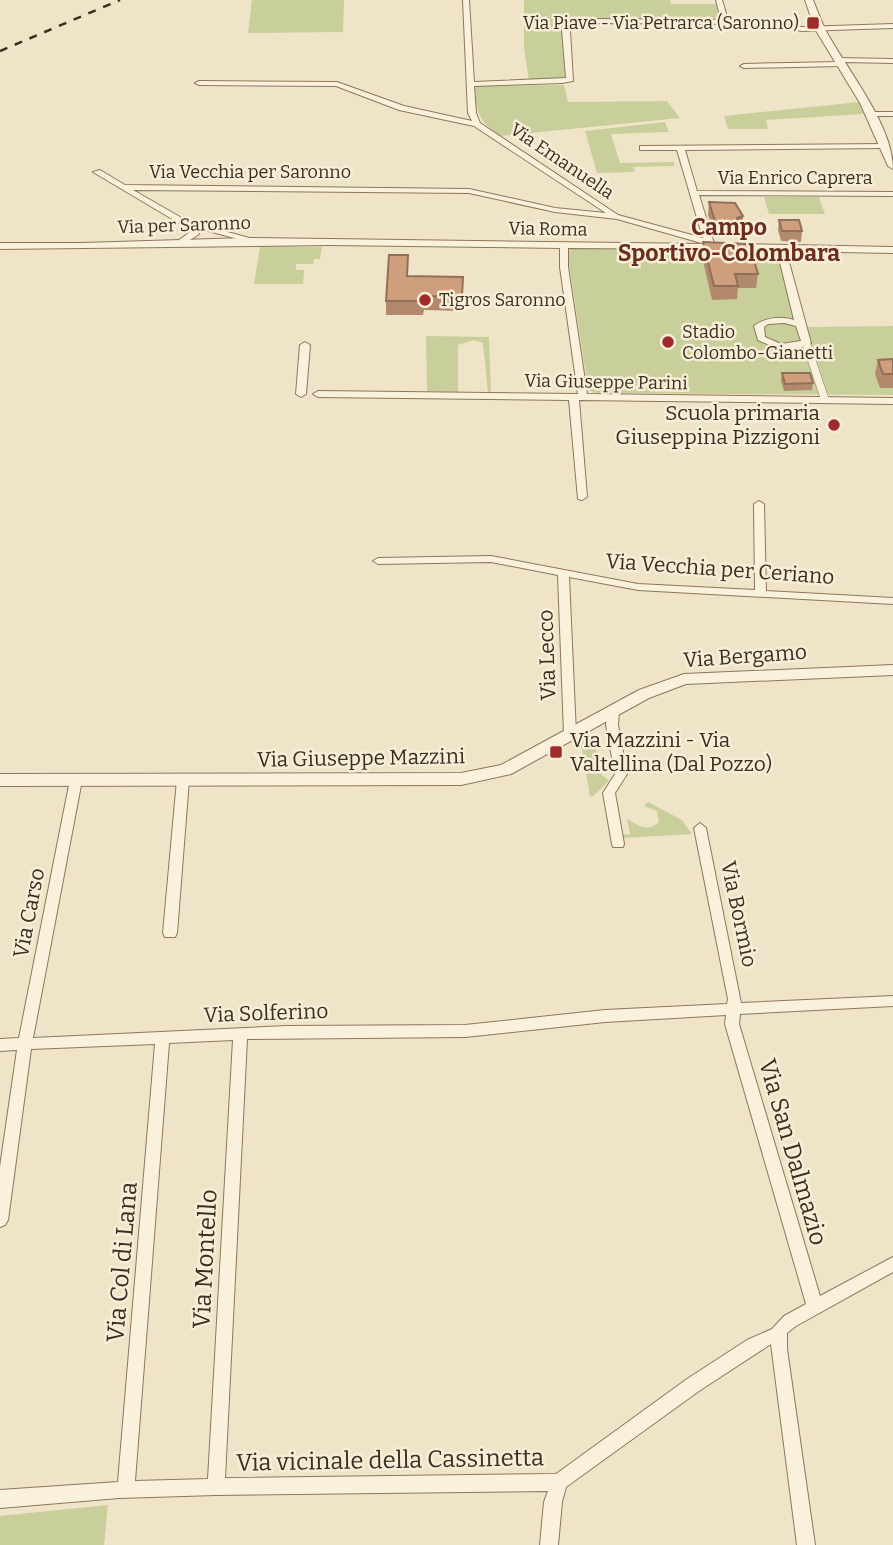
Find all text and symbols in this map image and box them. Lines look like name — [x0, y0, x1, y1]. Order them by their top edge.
place label: Via Piave - Via Petrarca (Saronno) — [523, 12, 799, 34]
marker: Via Piave - Via Petrarca (Saronno) — [805, 15, 821, 31]
street label: Via Emanuella — [506, 118, 618, 204]
street label: Via Vecchia per Saronno — [149, 161, 351, 183]
street label: Via Enrico Caprera — [718, 167, 873, 189]
street label: Via per Saronno — [117, 212, 251, 238]
district label: Campo Sportivo-Colombara — [618, 213, 840, 267]
street label: Via Roma — [508, 217, 588, 241]
place label: Tigros Saronno — [439, 289, 566, 311]
marker: Tigros Saronno — [417, 292, 433, 308]
place label: Stadio Colombo-Gianetti — [682, 321, 833, 364]
marker: Stadio Colombo-Gianetti — [660, 334, 676, 350]
street label: Via Giuseppe Parini — [524, 370, 688, 394]
place label: Scuola primaria Giuseppina Pizzigoni — [615, 400, 821, 450]
marker: Scuola primaria Giuseppina Pizzigoni — [826, 417, 842, 433]
street label: Via Vecchia per Ceriano — [605, 548, 835, 590]
street label: Via Lecco — [532, 609, 562, 701]
street label: Via Bergamo — [682, 639, 808, 673]
place label: Via Mazzini - Via Valtellina (Dal Pozzo) — [570, 727, 772, 777]
street label: Via Giuseppe Mazzini — [257, 743, 465, 773]
marker: Via Mazzini - Via Valtellina (Dal Pozzo) — [548, 744, 564, 760]
street label: Via Bormio — [715, 858, 763, 970]
street label: Via Carso — [8, 866, 50, 960]
street label: Via Solferino — [203, 998, 329, 1028]
street label: Via San Dalmazio — [753, 1056, 833, 1248]
street label: Via Col di Lana — [101, 1180, 143, 1344]
street label: Via Montello — [187, 1189, 223, 1329]
street label: Via vicinale della Cassinetta — [236, 1443, 544, 1477]

